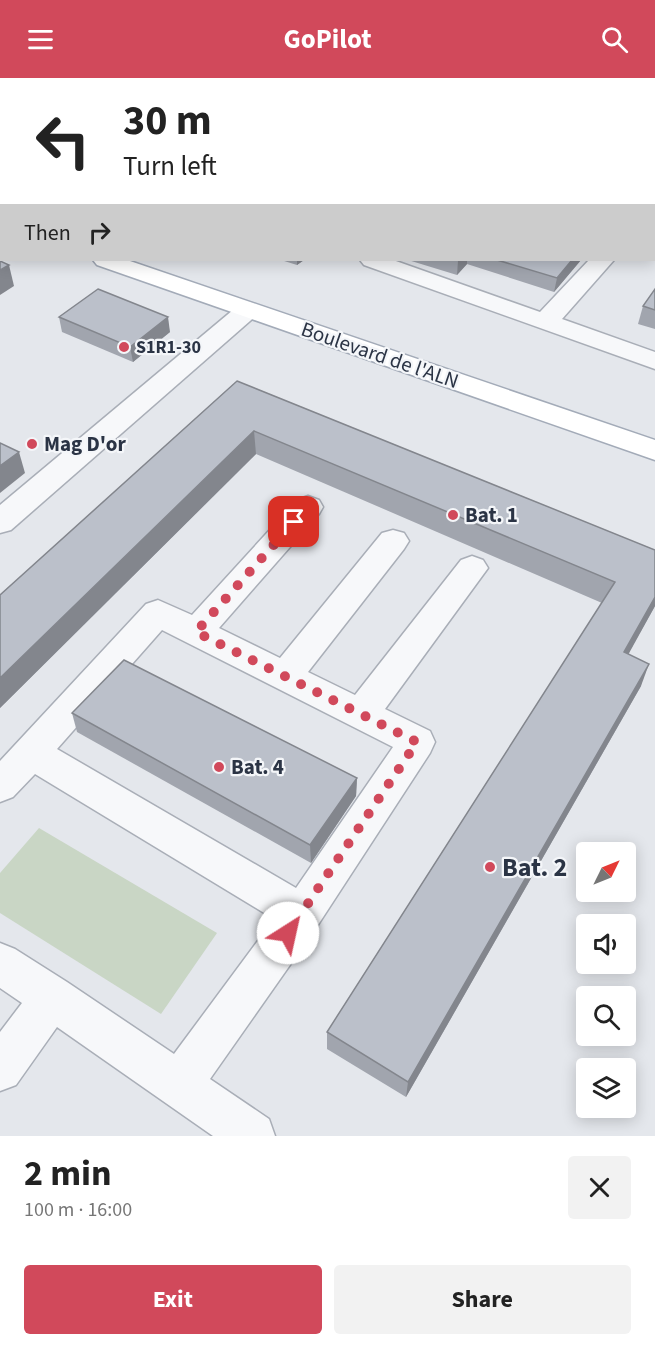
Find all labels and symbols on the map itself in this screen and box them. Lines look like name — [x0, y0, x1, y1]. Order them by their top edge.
street label: Boulevard de l'ALN — [297, 314, 463, 396]
place label: S1R1-30 — [136, 335, 201, 360]
marker: S1R1-30 — [117, 340, 131, 354]
place label: Mag D'or — [44, 429, 126, 459]
marker: Mag D'or — [25, 437, 39, 451]
pin — [268, 496, 319, 547]
place label: Bat. 1 — [465, 500, 518, 530]
marker: Bat. 1 — [446, 508, 460, 522]
place label: Bat. 4 — [231, 752, 284, 782]
marker: Bat. 4 — [212, 760, 226, 774]
north arrow — [576, 842, 636, 902]
place label: Bat. 2 — [502, 849, 567, 886]
marker: Bat. 2 — [483, 860, 497, 874]
position arrow — [256, 901, 320, 965]

